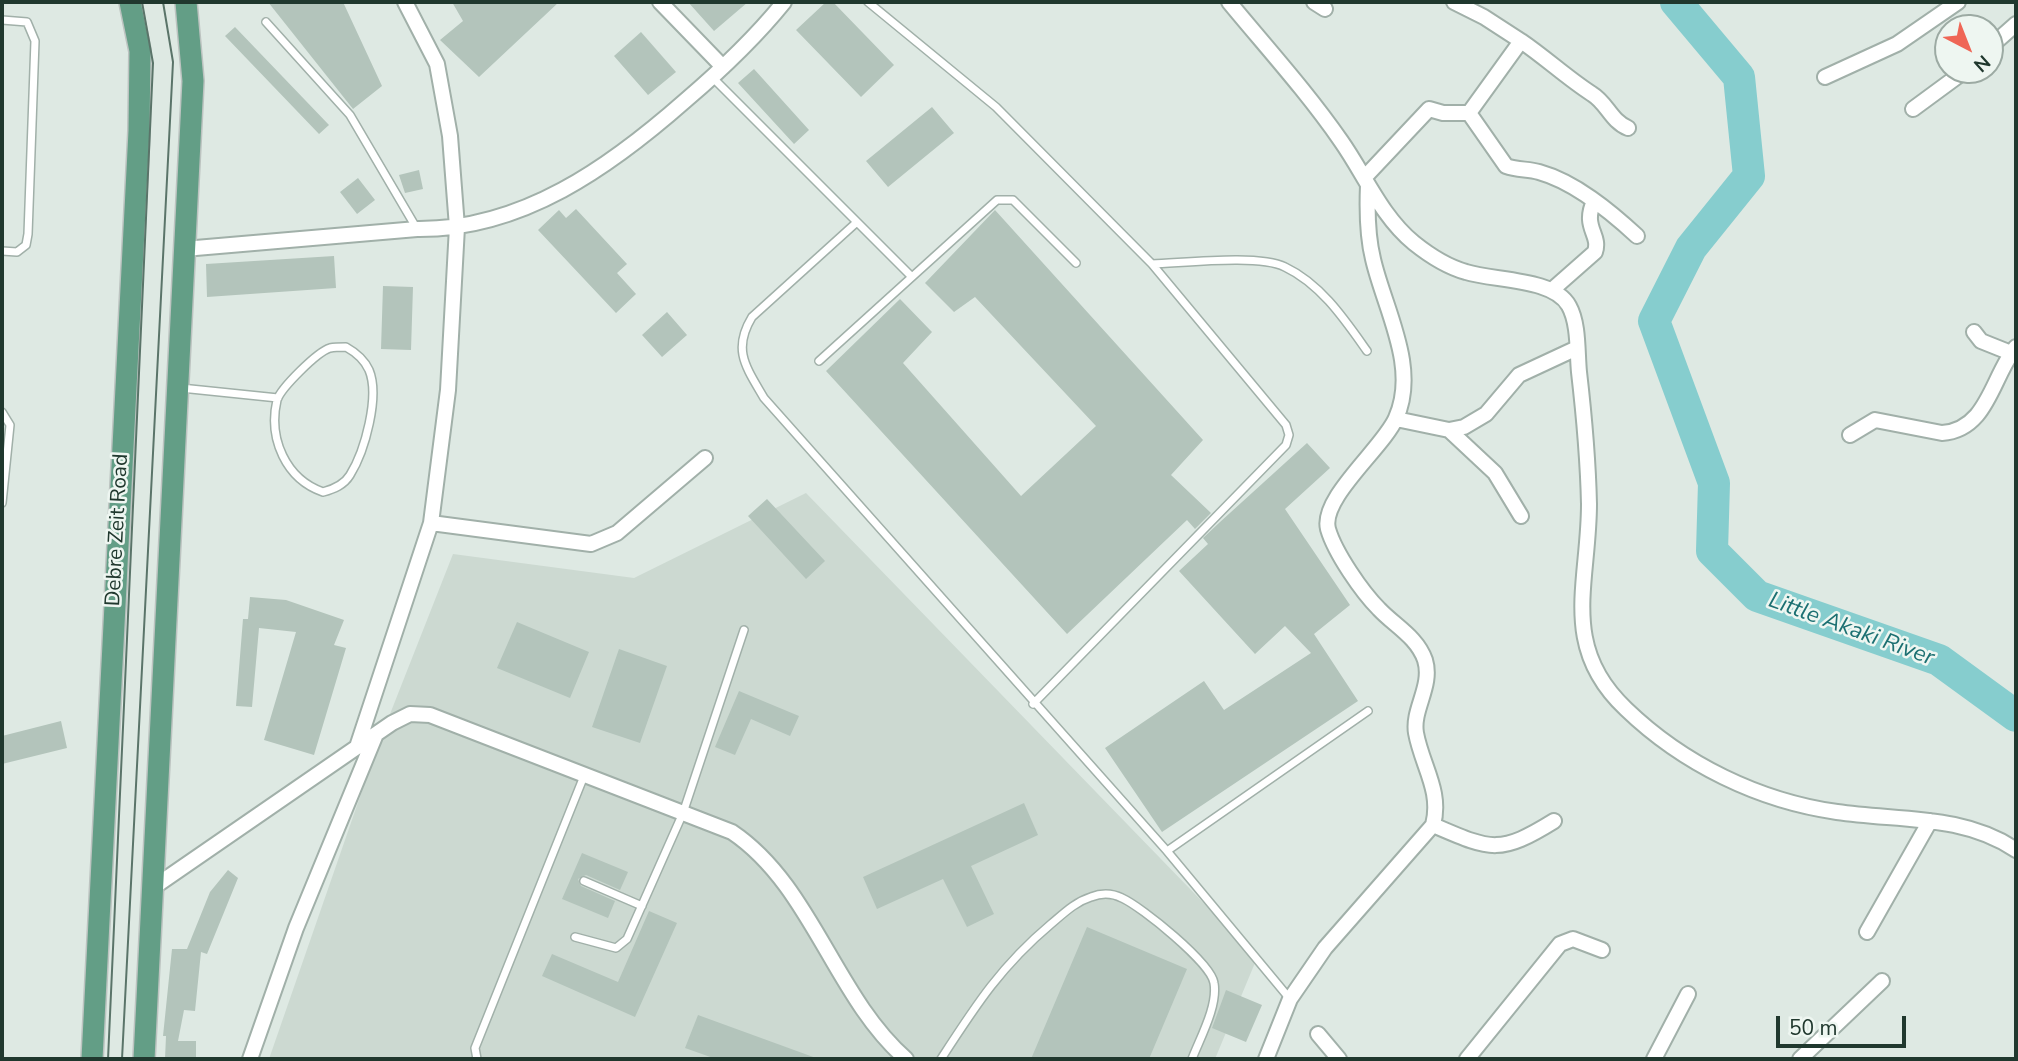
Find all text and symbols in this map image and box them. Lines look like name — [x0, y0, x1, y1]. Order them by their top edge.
north arrow — [1934, 14, 2004, 84]
text: N — [1968, 49, 1996, 78]
street label: Debre Zeit Road — [101, 453, 135, 607]
water label: Little Akaki River — [1764, 587, 1938, 673]
scale bar — [1780, 1002, 1910, 1046]
text: 50 m — [1789, 1014, 1838, 1042]

